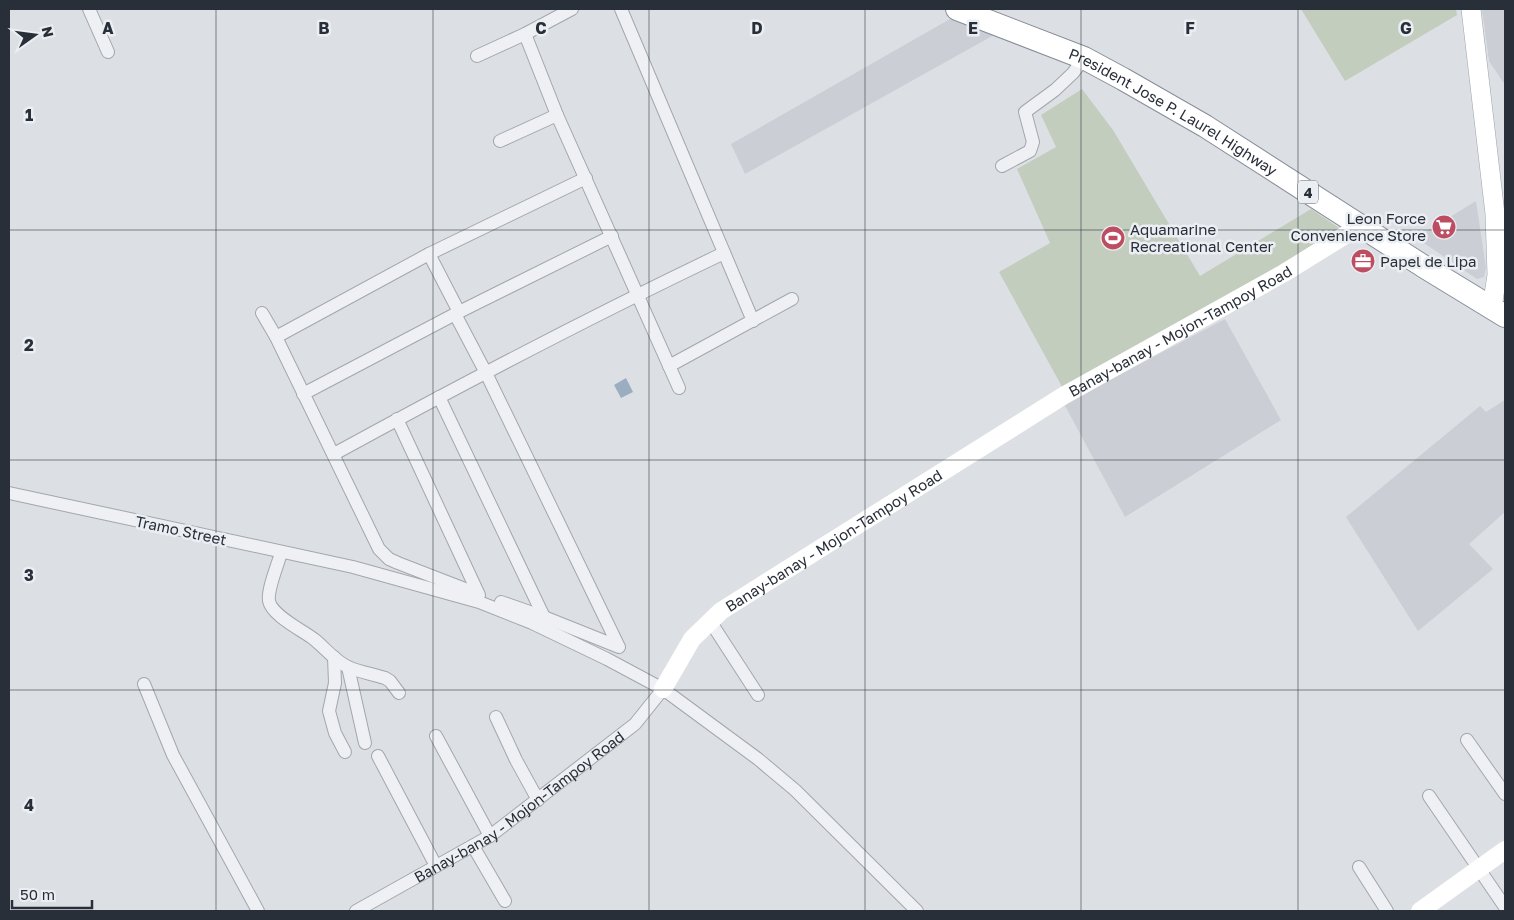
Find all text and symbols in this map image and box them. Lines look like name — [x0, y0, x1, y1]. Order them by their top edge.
north arrow — [10, 10, 60, 60]
text: A — [102, 18, 114, 38]
text: B — [318, 18, 330, 38]
text: C — [535, 18, 547, 38]
text: D — [751, 18, 763, 38]
text: E — [968, 18, 978, 38]
text: F — [1185, 18, 1195, 38]
text: G — [1400, 18, 1412, 38]
text: N — [39, 25, 58, 39]
street label: President Jose P. Laurel Highway — [1067, 44, 1281, 179]
text: 1 — [25, 105, 33, 125]
road number: 4 — [1298, 180, 1318, 203]
place label: Leon Force Convenience Store — [1291, 209, 1426, 244]
supermarket icon: Leon Force Convenience Store — [1431, 214, 1457, 240]
place label: Aquamarine Recreational Center — [1130, 220, 1274, 255]
sports icon: Aquamarine Recreational Center — [1100, 225, 1126, 251]
office icon: Papel de Lipa — [1350, 248, 1376, 274]
place label: Papel de Lipa — [1380, 252, 1477, 270]
street label: Banay-banay - Mojon-Tampoy Road — [1065, 261, 1295, 400]
text: 2 — [24, 335, 34, 355]
street label: Banay-banay - Mojon-Tampoy Road — [722, 465, 945, 615]
street label: Tramo Street — [134, 512, 228, 548]
text: 3 — [24, 565, 34, 585]
street label: Banay-banay - Mojon-Tampoy Road — [411, 727, 627, 886]
text: 4 — [24, 795, 34, 815]
scale bar — [12, 878, 92, 910]
text: 50 m — [20, 885, 55, 903]

